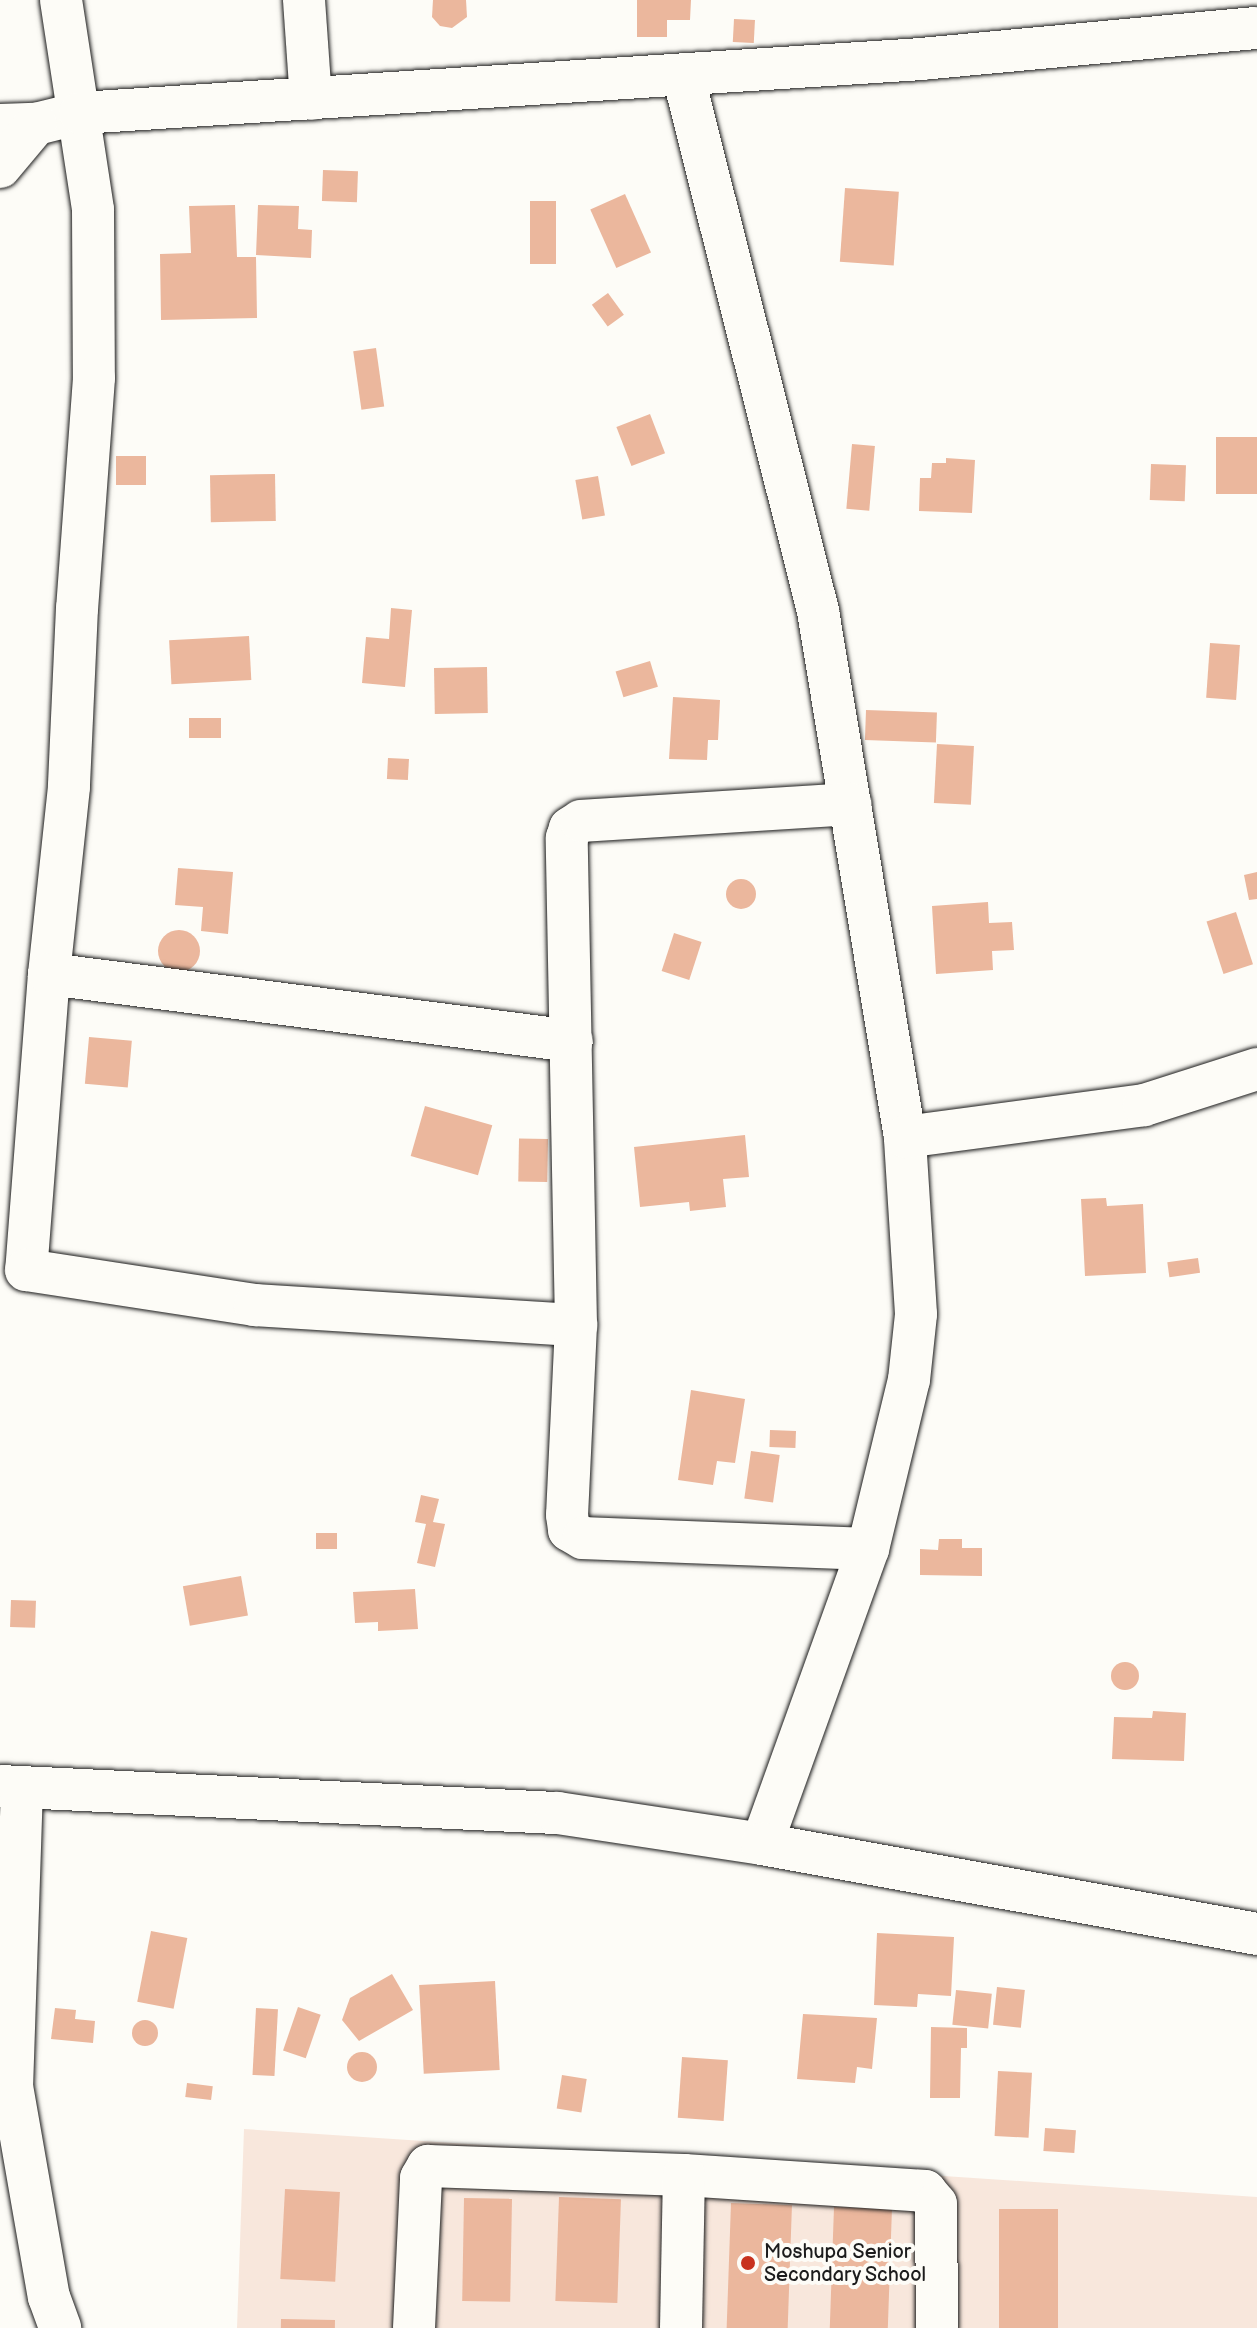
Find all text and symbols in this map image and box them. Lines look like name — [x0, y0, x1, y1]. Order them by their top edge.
place label: Moshupa Senior Secondary School — [764, 2240, 928, 2287]
marker: Moshupa Senior Secondary School — [739, 2254, 757, 2272]

